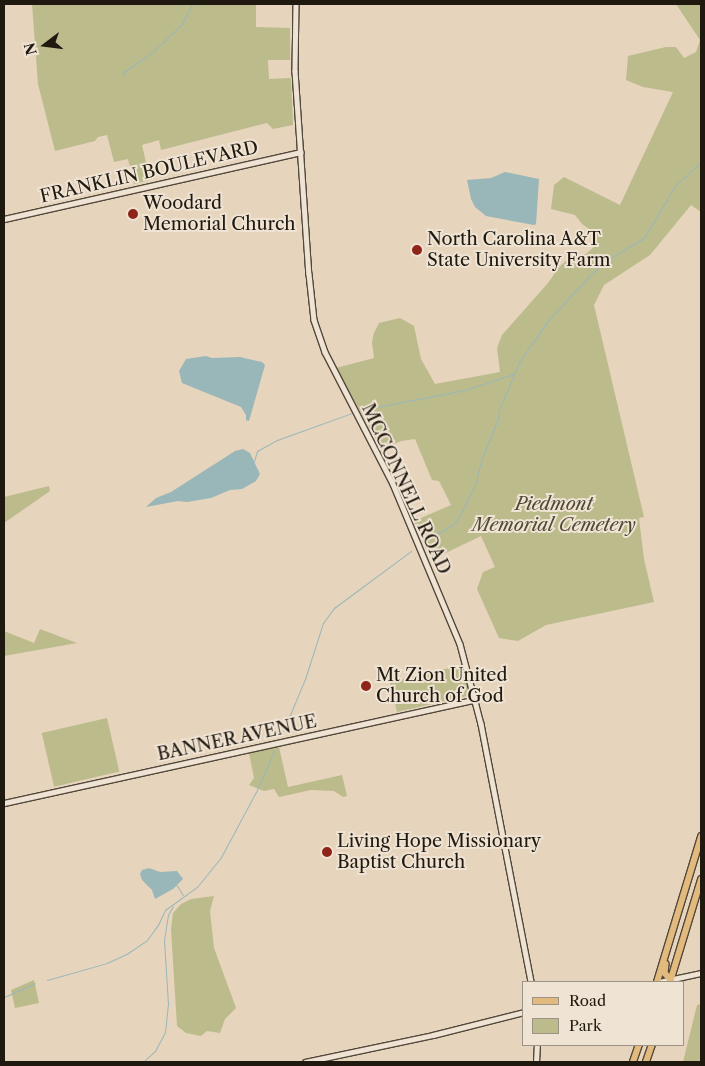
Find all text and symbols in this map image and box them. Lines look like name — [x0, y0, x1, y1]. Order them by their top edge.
north arrow — [20, 20, 70, 70]
text: N — [20, 41, 41, 57]
street label: FRANKLIN BOULEVARD — [38, 136, 260, 208]
place label: Woodard Memorial Church — [143, 193, 296, 235]
marker: Woodard Memorial Church — [127, 208, 139, 220]
place label: North Carolina A&T State University Farm — [427, 229, 611, 272]
marker: North Carolina A&T State University Farm — [411, 244, 423, 256]
street label: MCCONNELL ROAD — [357, 400, 455, 578]
park label: Piedmont Memorial Cemetery — [472, 494, 636, 536]
place label: Mt Zion United Church of God — [376, 665, 507, 708]
marker: Mt Zion United Church of God — [360, 680, 372, 692]
street label: BANNER AVENUE — [155, 710, 319, 766]
place label: Living Hope Missionary Baptist Church — [337, 831, 541, 874]
marker: Living Hope Missionary Baptist Church — [321, 846, 333, 858]
legend — [522, 981, 685, 1046]
text: Road — [569, 991, 606, 1010]
text: Park — [569, 1016, 602, 1035]

